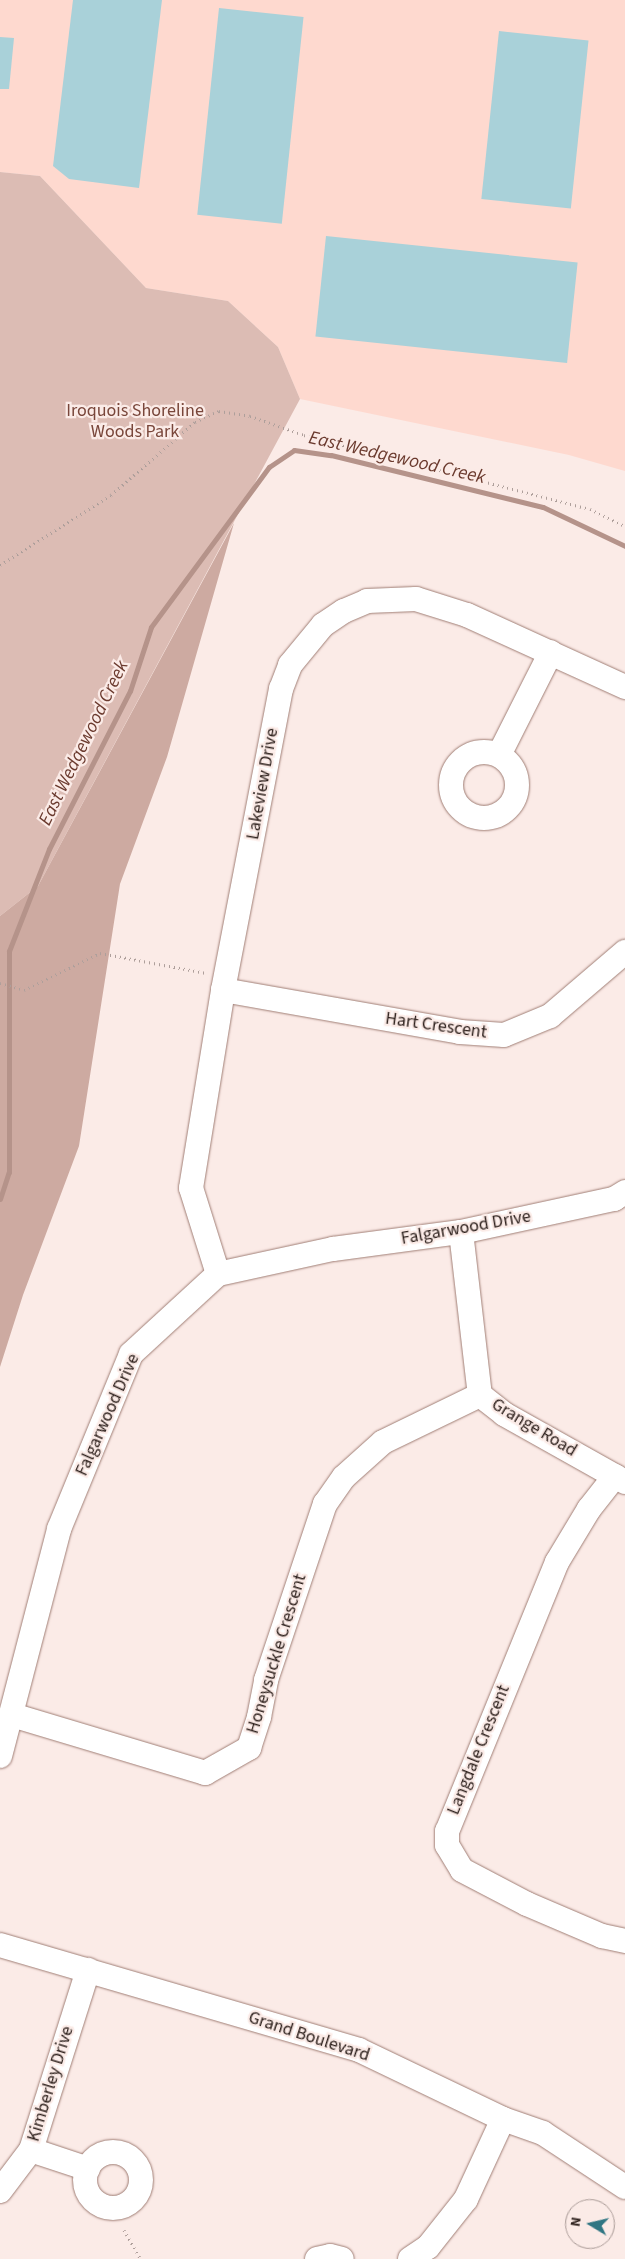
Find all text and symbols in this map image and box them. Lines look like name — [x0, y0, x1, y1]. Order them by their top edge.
park label: Iroquois Shoreline Woods Park — [66, 401, 204, 444]
water label: East Wedgewood Creek — [306, 427, 488, 489]
water label: East Wedgewood Creek — [34, 657, 134, 829]
street label: Lakeview Drive — [243, 727, 283, 841]
street label: Hart Crescent — [384, 1008, 488, 1044]
street label: Falgarwood Drive — [399, 1206, 533, 1250]
street label: Falgarwood Drive — [71, 1351, 145, 1479]
street label: Grange Road — [487, 1394, 581, 1462]
street label: Honeysuckle Crescent — [242, 1572, 312, 1736]
street label: Langdale Crescent — [443, 1682, 515, 1818]
street label: Grand Boulevard — [246, 2007, 372, 2067]
street label: Kimberley Drive — [23, 2024, 79, 2144]
north arrow — [565, 2199, 615, 2249]
text: N — [566, 2216, 587, 2228]

